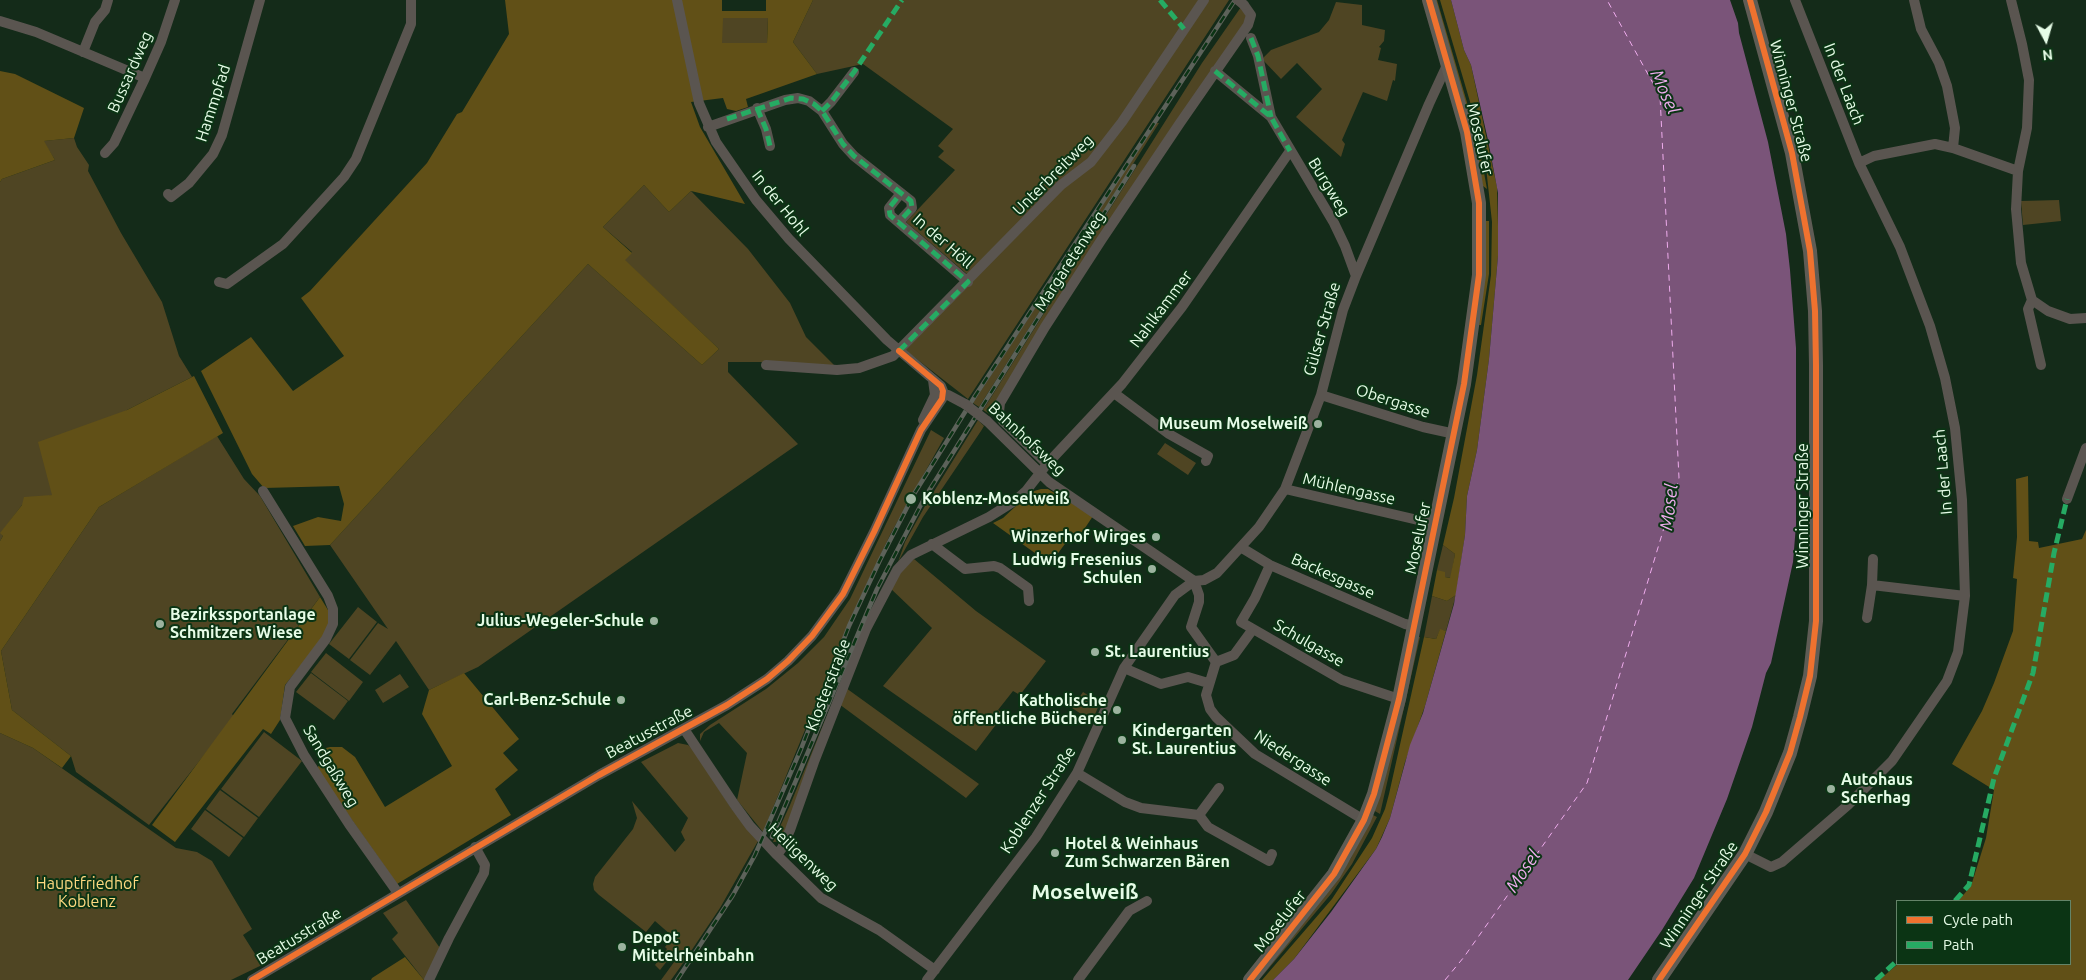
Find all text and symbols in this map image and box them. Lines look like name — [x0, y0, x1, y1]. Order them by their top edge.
north arrow — [2021, 15, 2071, 65]
street label: Bussardweg — [103, 28, 157, 116]
street label: Winninger Straße — [1765, 38, 1817, 164]
street label: In der Laach — [1820, 40, 1868, 128]
text: N — [2042, 46, 2054, 63]
street label: Hammpfad — [192, 62, 234, 144]
water label: Mosel — [1646, 66, 1684, 118]
street label: Moselufer — [1462, 101, 1498, 177]
street label: Unterbreitweg — [1009, 131, 1097, 219]
street label: Burgweg — [1304, 154, 1354, 220]
street label: In der Hohl — [748, 166, 812, 240]
street label: Margaretenweg — [1031, 207, 1109, 315]
street label: In der Höll — [909, 210, 977, 272]
street label: Nahlkammer — [1126, 267, 1196, 351]
street label: Gülser Straße — [1299, 280, 1345, 378]
street label: Obergasse — [1354, 380, 1432, 422]
street label: Bahnhofsweg — [984, 398, 1070, 480]
place label: Museum Moselweiß — [1159, 414, 1308, 434]
marker: Museum Moselweiß — [1312, 418, 1324, 430]
street label: In der Laach — [1930, 428, 1956, 516]
street label: Winninger Straße — [1793, 443, 1813, 569]
street label: Mühlengasse — [1301, 469, 1397, 509]
water label: Mosel — [1655, 483, 1683, 531]
place label: Koblenz-Moselweiß — [922, 489, 1070, 509]
marker: Koblenz-Moselweiß — [904, 492, 918, 506]
street label: Moselufer — [1401, 500, 1435, 576]
place label: Winzerhof Wirges — [1011, 527, 1146, 547]
marker: Winzerhof Wirges — [1150, 531, 1162, 543]
street label: Backesgasse — [1288, 549, 1378, 603]
place label: Ludwig Fresenius Schulen — [1012, 550, 1142, 588]
marker: Ludwig Fresenius Schulen — [1146, 563, 1158, 575]
place label: Bezirkssportanlage Schmitzers Wiese — [170, 605, 316, 643]
place label: Julius-Wegeler-Schule — [477, 611, 644, 631]
marker: Julius-Wegeler-Schule — [648, 615, 660, 627]
street label: Schulgasse — [1270, 615, 1348, 671]
marker: Bezirkssportanlage Schmitzers Wiese — [154, 618, 166, 630]
street label: Klosterstraße — [802, 636, 854, 734]
place label: St. Laurentius — [1105, 642, 1209, 662]
marker: St. Laurentius — [1089, 646, 1101, 658]
place label: Carl-Benz-Schule — [483, 690, 611, 710]
place label: Katholische öffentliche Bücherei — [953, 691, 1107, 729]
marker: Carl-Benz-Schule — [615, 694, 627, 706]
street label: Beatusstraße — [602, 701, 696, 763]
marker: Katholische öffentliche Bücherei — [1111, 704, 1123, 716]
street label: Sandgaßweg — [299, 721, 363, 811]
place label: Kindergarten St. Laurentius — [1132, 721, 1236, 759]
street label: Niedergasse — [1251, 726, 1335, 790]
marker: Kindergarten St. Laurentius — [1116, 734, 1128, 746]
street label: Koblenzer Straße — [996, 743, 1080, 857]
place label: Autohaus Scherhag — [1841, 770, 1913, 808]
marker: Autohaus Scherhag — [1825, 783, 1837, 795]
street label: Heiligenweg — [764, 819, 842, 895]
place label: Hotel & Weinhaus Zum Schwarzen Bären — [1065, 834, 1230, 872]
street label: Winninger Straße — [1656, 838, 1742, 952]
water label: Mosel — [1501, 846, 1545, 896]
marker: Hotel & Weinhaus Zum Schwarzen Bären — [1049, 847, 1061, 859]
park label: Hauptfriedhof Koblenz — [36, 874, 138, 912]
district label: Moselweiß — [1031, 879, 1139, 905]
street label: Moselufer — [1250, 886, 1310, 956]
legend — [1896, 900, 2071, 965]
street label: Beatusstraße — [253, 903, 345, 969]
text: Cycle path — [1943, 911, 2013, 928]
place label: Depot Mittelrheinbahn — [632, 928, 754, 966]
text: Path — [1943, 936, 1974, 953]
marker: Depot Mittelrheinbahn — [616, 941, 628, 953]

